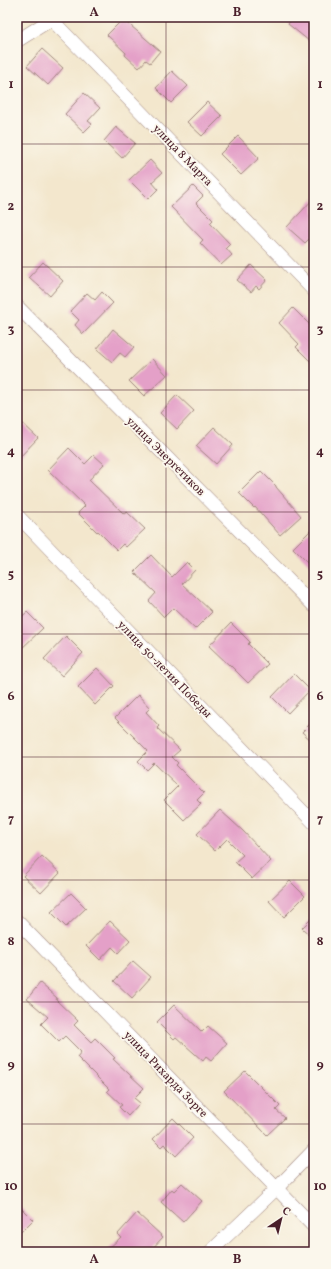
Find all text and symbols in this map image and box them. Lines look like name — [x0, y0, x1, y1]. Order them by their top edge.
text: A — [89, 4, 99, 22]
text: B — [233, 4, 242, 22]
text: 1 — [8, 76, 14, 94]
text: 1 — [317, 76, 323, 94]
street label: улица 8 Марта — [149, 121, 216, 190]
text: 2 — [8, 198, 15, 216]
text: 2 — [317, 198, 324, 216]
text: 3 — [8, 321, 15, 339]
text: 3 — [317, 321, 324, 339]
street label: улица Энергетиков — [122, 414, 208, 500]
text: 4 — [7, 443, 15, 461]
text: 4 — [316, 443, 324, 461]
text: 5 — [8, 566, 14, 584]
text: 5 — [317, 566, 323, 584]
street label: улица 50-летия Победы — [113, 617, 215, 722]
text: 6 — [7, 688, 15, 706]
text: 6 — [316, 688, 324, 706]
text: 7 — [8, 811, 14, 829]
text: 7 — [317, 811, 323, 829]
text: 8 — [7, 933, 15, 951]
text: 8 — [316, 933, 324, 951]
street label: улица Рихарда Зорге — [120, 1028, 211, 1122]
text: 9 — [7, 1056, 15, 1074]
text: 9 — [316, 1056, 324, 1074]
text: 10 — [4, 1178, 18, 1196]
text: 10 — [313, 1178, 327, 1196]
north arrow — [261, 1199, 301, 1239]
text: С — [279, 1204, 293, 1220]
text: A — [89, 1251, 99, 1269]
text: B — [233, 1251, 242, 1269]

